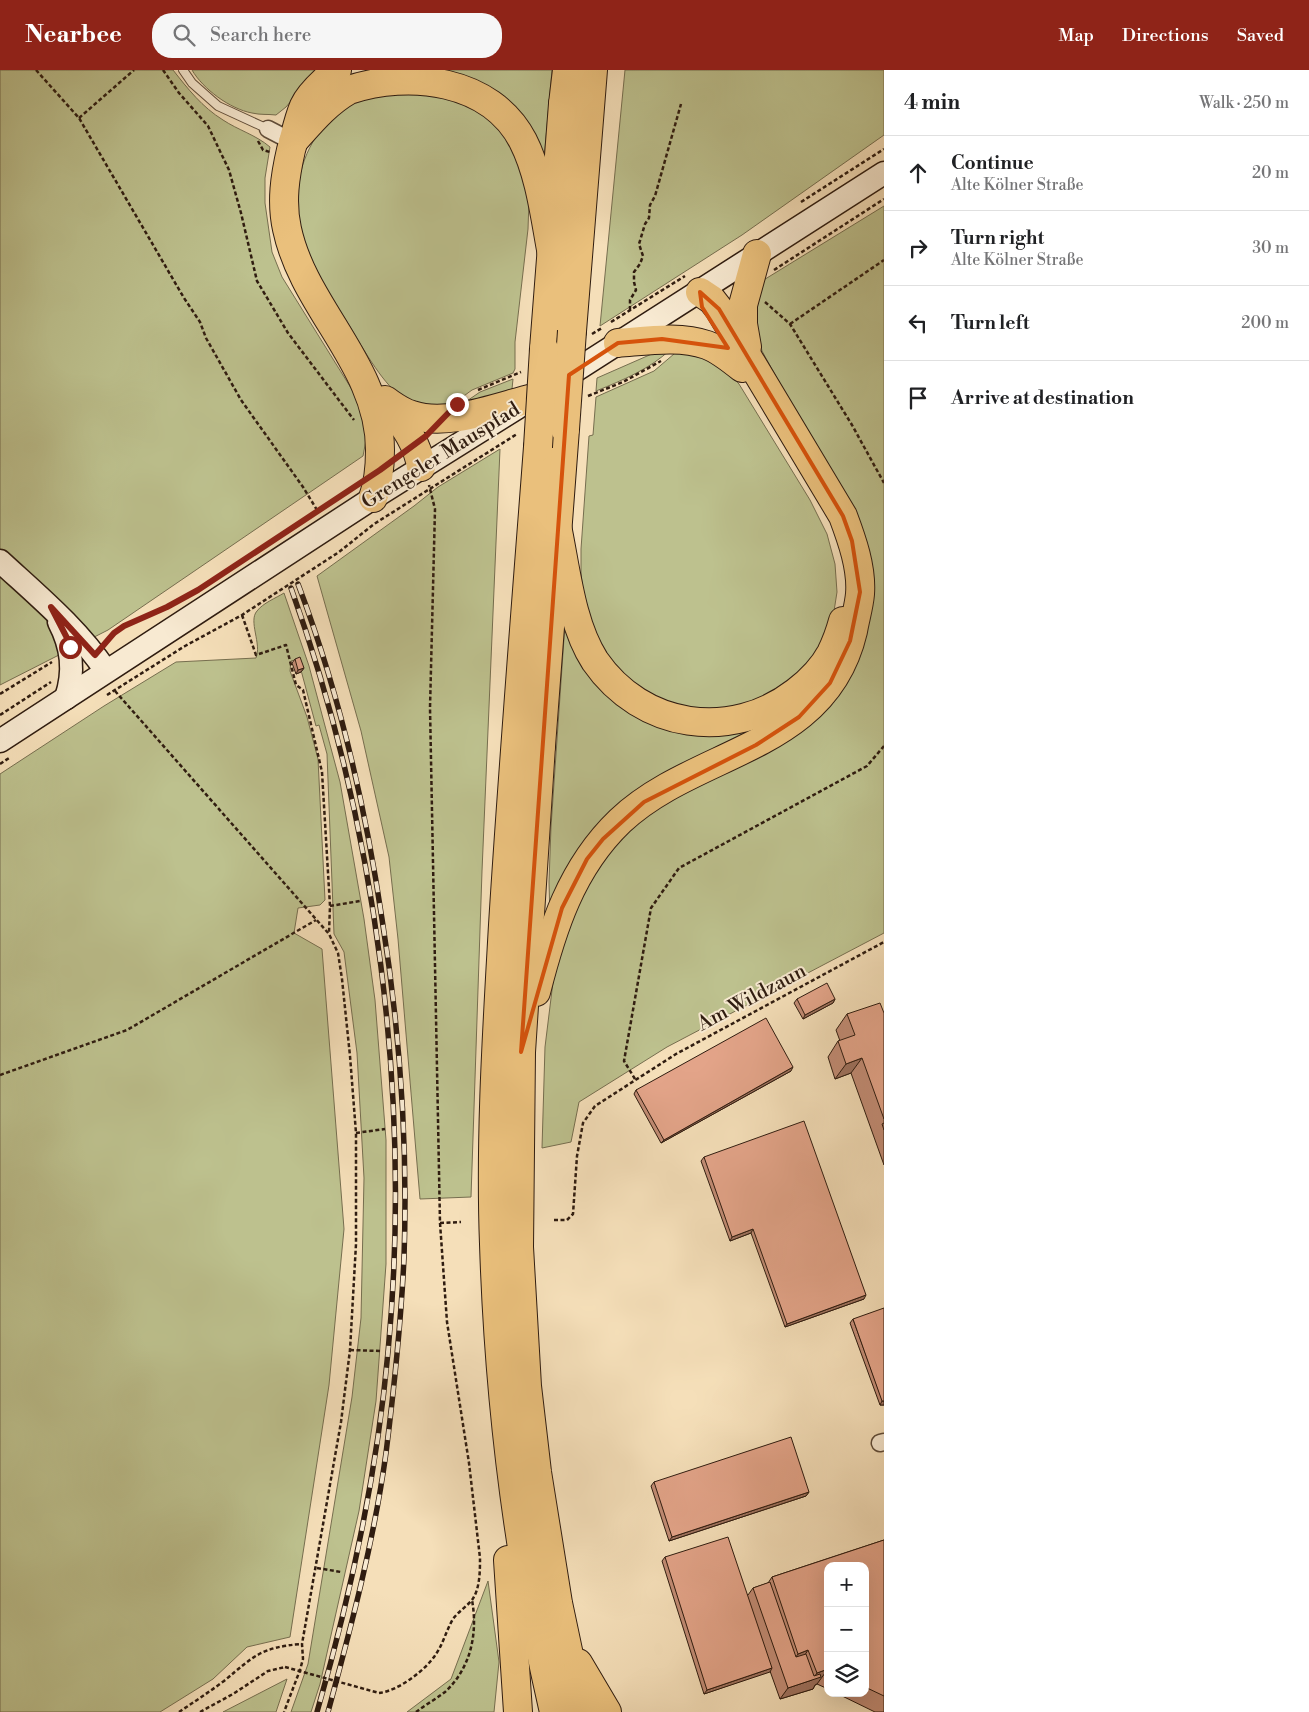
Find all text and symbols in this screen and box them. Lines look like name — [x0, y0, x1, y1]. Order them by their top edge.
search box — [152, 13, 502, 58]
text: Nearbee — [25, 20, 122, 50]
icon: search — [170, 21, 198, 49]
text: Search here — [210, 23, 311, 47]
text: Map — [1058, 24, 1094, 47]
text: Directions — [1122, 24, 1209, 47]
text: Saved — [1237, 24, 1284, 47]
text: 4 min — [904, 90, 960, 116]
text: Walk · 250 m — [1199, 93, 1289, 113]
text: Continue — [951, 151, 1034, 175]
icon: ahead — [904, 159, 932, 187]
text: 20 m — [1252, 163, 1289, 183]
text: Alte Kölner Straße — [951, 175, 1084, 195]
text: Turn right — [951, 226, 1044, 250]
icon: right — [904, 234, 932, 262]
text: 30 m — [1252, 238, 1289, 258]
text: Alte Kölner Straße — [951, 250, 1084, 270]
icon: left — [904, 309, 932, 337]
text: Turn left — [951, 311, 1030, 335]
text: 200 m — [1241, 313, 1289, 333]
icon: arrive — [904, 384, 932, 412]
text: Arrive at destination — [951, 386, 1134, 410]
route end — [446, 393, 469, 416]
street label: Grengeler Mauspfad — [357, 397, 525, 515]
route start — [59, 636, 82, 659]
street label: Am Wildzaun — [692, 959, 811, 1038]
map controls — [824, 1562, 869, 1697]
button: + — [824, 1562, 869, 1607]
button: − — [824, 1607, 869, 1652]
button: layers — [824, 1652, 869, 1697]

